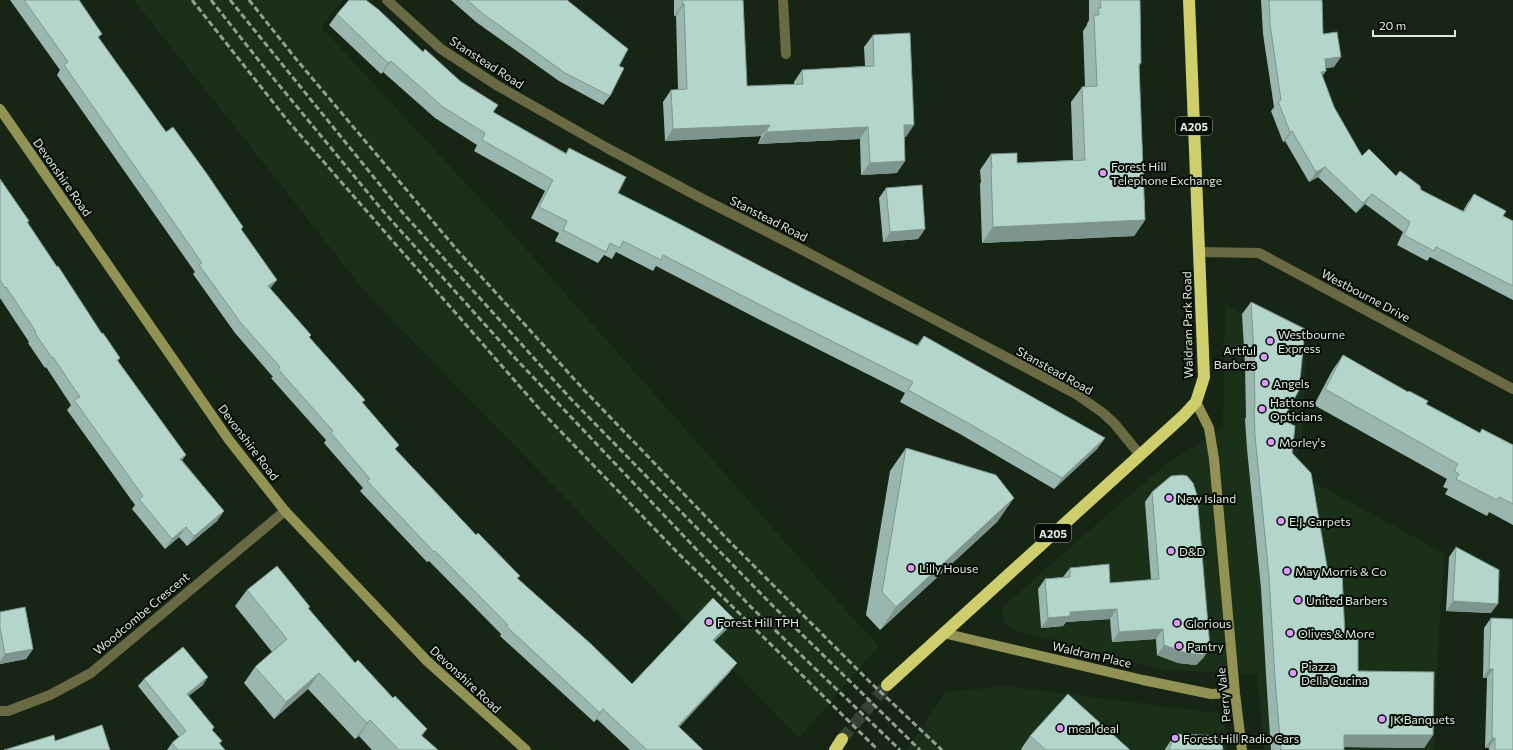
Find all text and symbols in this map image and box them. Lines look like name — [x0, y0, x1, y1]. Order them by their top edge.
scale bar — [1373, 12, 1455, 38]
text: 20 m — [1379, 18, 1406, 32]
street label: Stanstead Road — [447, 33, 527, 91]
road number: A205 — [1176, 117, 1212, 135]
street label: Devonshire Road — [31, 135, 95, 219]
place label: Forest Hill Telephone Exchange — [1111, 159, 1222, 187]
marker: Forest Hill Telephone Exchange — [1098, 168, 1108, 178]
street label: Stanstead Road — [728, 192, 810, 244]
street label: Westbourne Drive — [1319, 266, 1413, 324]
street label: Waldram Park Road — [1179, 271, 1195, 379]
place label: Westbourne Express — [1278, 327, 1345, 355]
marker: Westbourne Express — [1265, 336, 1275, 346]
street label: Stanstead Road — [1014, 343, 1096, 397]
place label: Artful Barbers — [1214, 343, 1256, 371]
marker: Artful Barbers — [1259, 352, 1269, 362]
place label: Angels — [1273, 376, 1309, 390]
marker: Angels — [1260, 378, 1270, 388]
place label: Hattons Opticians — [1270, 395, 1322, 423]
street label: Devonshire Road — [216, 401, 282, 483]
marker: Hattons Opticians — [1257, 404, 1267, 414]
place label: Morley's — [1279, 435, 1326, 449]
marker: Morley's — [1266, 437, 1276, 447]
place label: New Island — [1177, 491, 1236, 505]
marker: New Island — [1164, 493, 1174, 503]
place label: E.J. Carpets — [1289, 514, 1351, 529]
marker: E.J. Carpets — [1276, 516, 1286, 526]
road number: A205 — [1035, 524, 1071, 542]
place label: D&D — [1179, 544, 1205, 558]
marker: D&D — [1166, 546, 1176, 556]
place label: Lilly House — [919, 561, 978, 575]
marker: Lilly House — [906, 563, 916, 573]
place label: May Morris & Co — [1295, 564, 1387, 578]
marker: May Morris & Co — [1282, 566, 1292, 576]
street label: Woodcombe Crescent — [90, 569, 192, 657]
place label: United Barbers — [1306, 593, 1387, 607]
marker: United Barbers — [1293, 595, 1303, 605]
place label: Forest Hill TPH — [717, 615, 799, 629]
place label: Glorious — [1185, 616, 1231, 630]
marker: Forest Hill TPH — [704, 617, 714, 627]
marker: Glorious — [1172, 618, 1182, 628]
place label: Olives & More — [1298, 626, 1375, 640]
marker: Olives & More — [1285, 628, 1295, 638]
street label: Waldram Place — [1051, 638, 1133, 670]
place label: Pantry — [1187, 639, 1224, 653]
marker: Pantry — [1174, 641, 1184, 651]
street label: Devonshire Road — [428, 643, 504, 715]
place label: Piazza Della Cucina — [1301, 659, 1368, 687]
street label: Perry Vale — [1213, 667, 1233, 723]
marker: Piazza Della Cucina — [1288, 668, 1298, 678]
place label: JK Banquets — [1390, 712, 1455, 727]
marker: JK Banquets — [1377, 714, 1387, 724]
place label: meal deal — [1068, 721, 1119, 735]
marker: meal deal — [1055, 723, 1065, 733]
place label: Forest Hill Radio Cars — [1183, 731, 1299, 745]
marker: Forest Hill Radio Cars — [1170, 733, 1180, 743]

